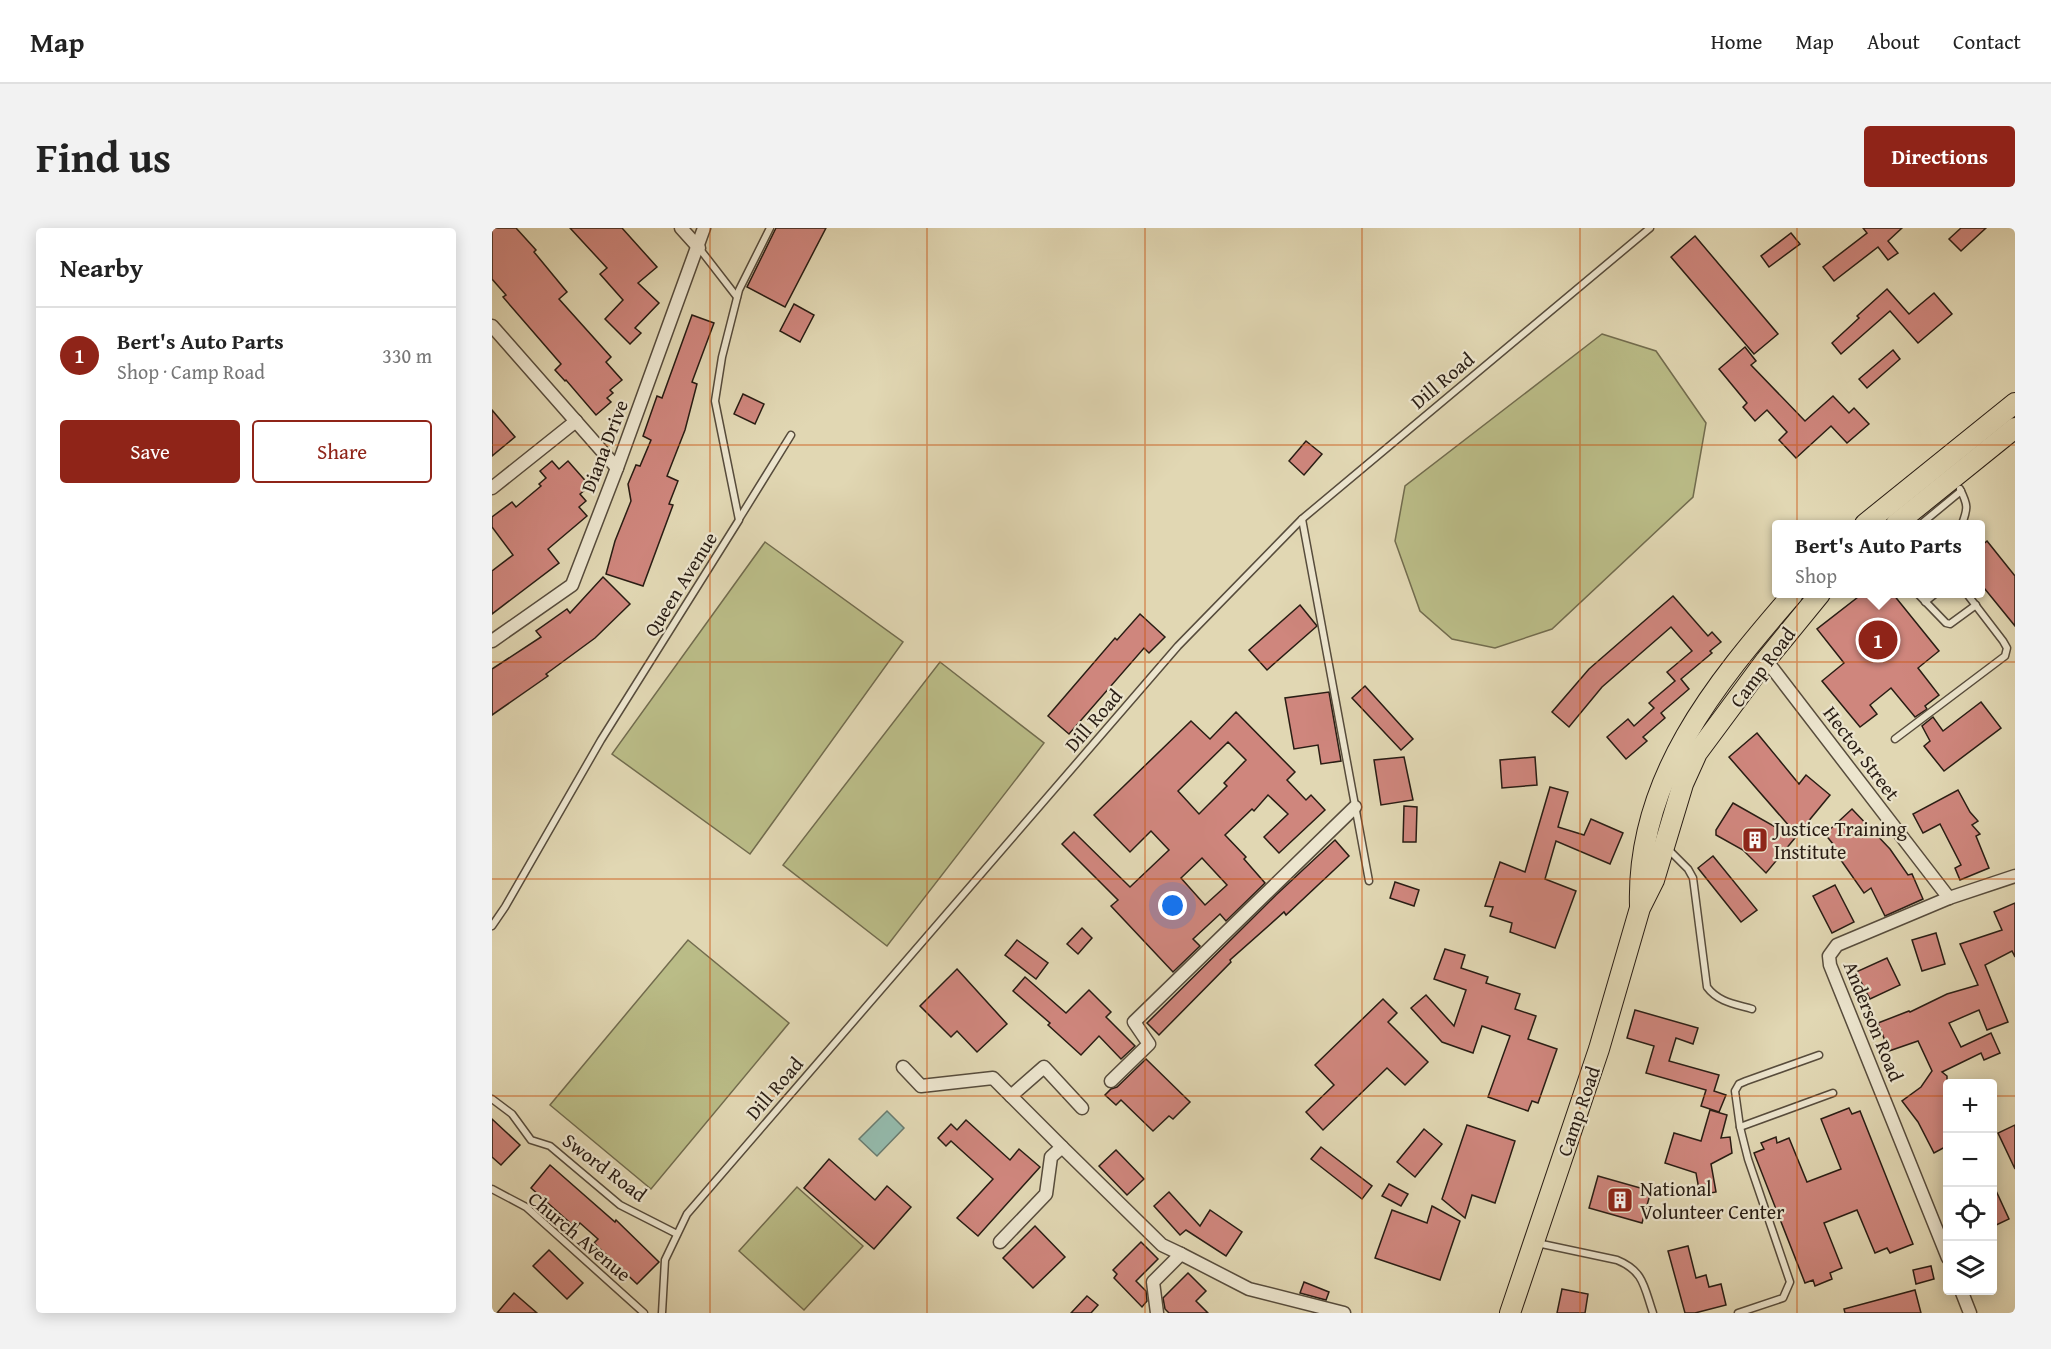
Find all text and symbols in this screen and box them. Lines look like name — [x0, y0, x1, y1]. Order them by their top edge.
text: Map — [30, 21, 84, 62]
text: Home — [1711, 26, 1762, 57]
text: Map — [1795, 26, 1834, 57]
text: About — [1867, 26, 1920, 57]
text: Contact — [1953, 26, 2021, 57]
text: Find us — [36, 126, 171, 187]
button: Directions — [1864, 126, 2015, 187]
text: Nearby — [60, 248, 143, 287]
text: Bert's Auto Parts — [117, 325, 284, 357]
text: 1 — [74, 341, 85, 370]
text: 330 m — [382, 341, 432, 370]
street label: Dill Road — [1404, 345, 1480, 415]
text: Shop · Camp Road — [117, 357, 265, 386]
street label: Diana Drive — [573, 395, 635, 497]
button: Save — [60, 420, 240, 483]
button: Share — [252, 420, 432, 483]
popup — [1772, 520, 1985, 598]
street label: Queen Avenue — [636, 526, 724, 642]
text: Bert's Auto Parts — [1795, 529, 1962, 561]
text: Shop — [1795, 561, 1837, 590]
pin: 1 — [1858, 618, 1898, 662]
street label: Camp Road — [1722, 621, 1802, 713]
street label: Dill Road — [1057, 682, 1129, 758]
street label: Hector Street — [1817, 700, 1907, 806]
place label: Justice Training Institute — [1771, 814, 1907, 866]
building icon: Justice Training Institute — [1740, 825, 1770, 855]
your location — [1158, 891, 1187, 920]
street label: Anderson Road — [1837, 957, 1911, 1086]
street label: Dill Road — [738, 1050, 810, 1126]
street label: Camp Road — [1549, 1062, 1607, 1160]
map controls — [1943, 1079, 1997, 1295]
button: + — [1943, 1079, 1997, 1133]
street label: Sword Road — [557, 1126, 653, 1209]
button: − — [1943, 1133, 1997, 1187]
place label: National Volunteer Center — [1640, 1174, 1784, 1226]
street label: Church Avenue — [522, 1184, 638, 1288]
building icon: National Volunteer Center — [1605, 1185, 1635, 1215]
button: locate — [1943, 1187, 1997, 1241]
button: layers — [1943, 1241, 1997, 1295]

